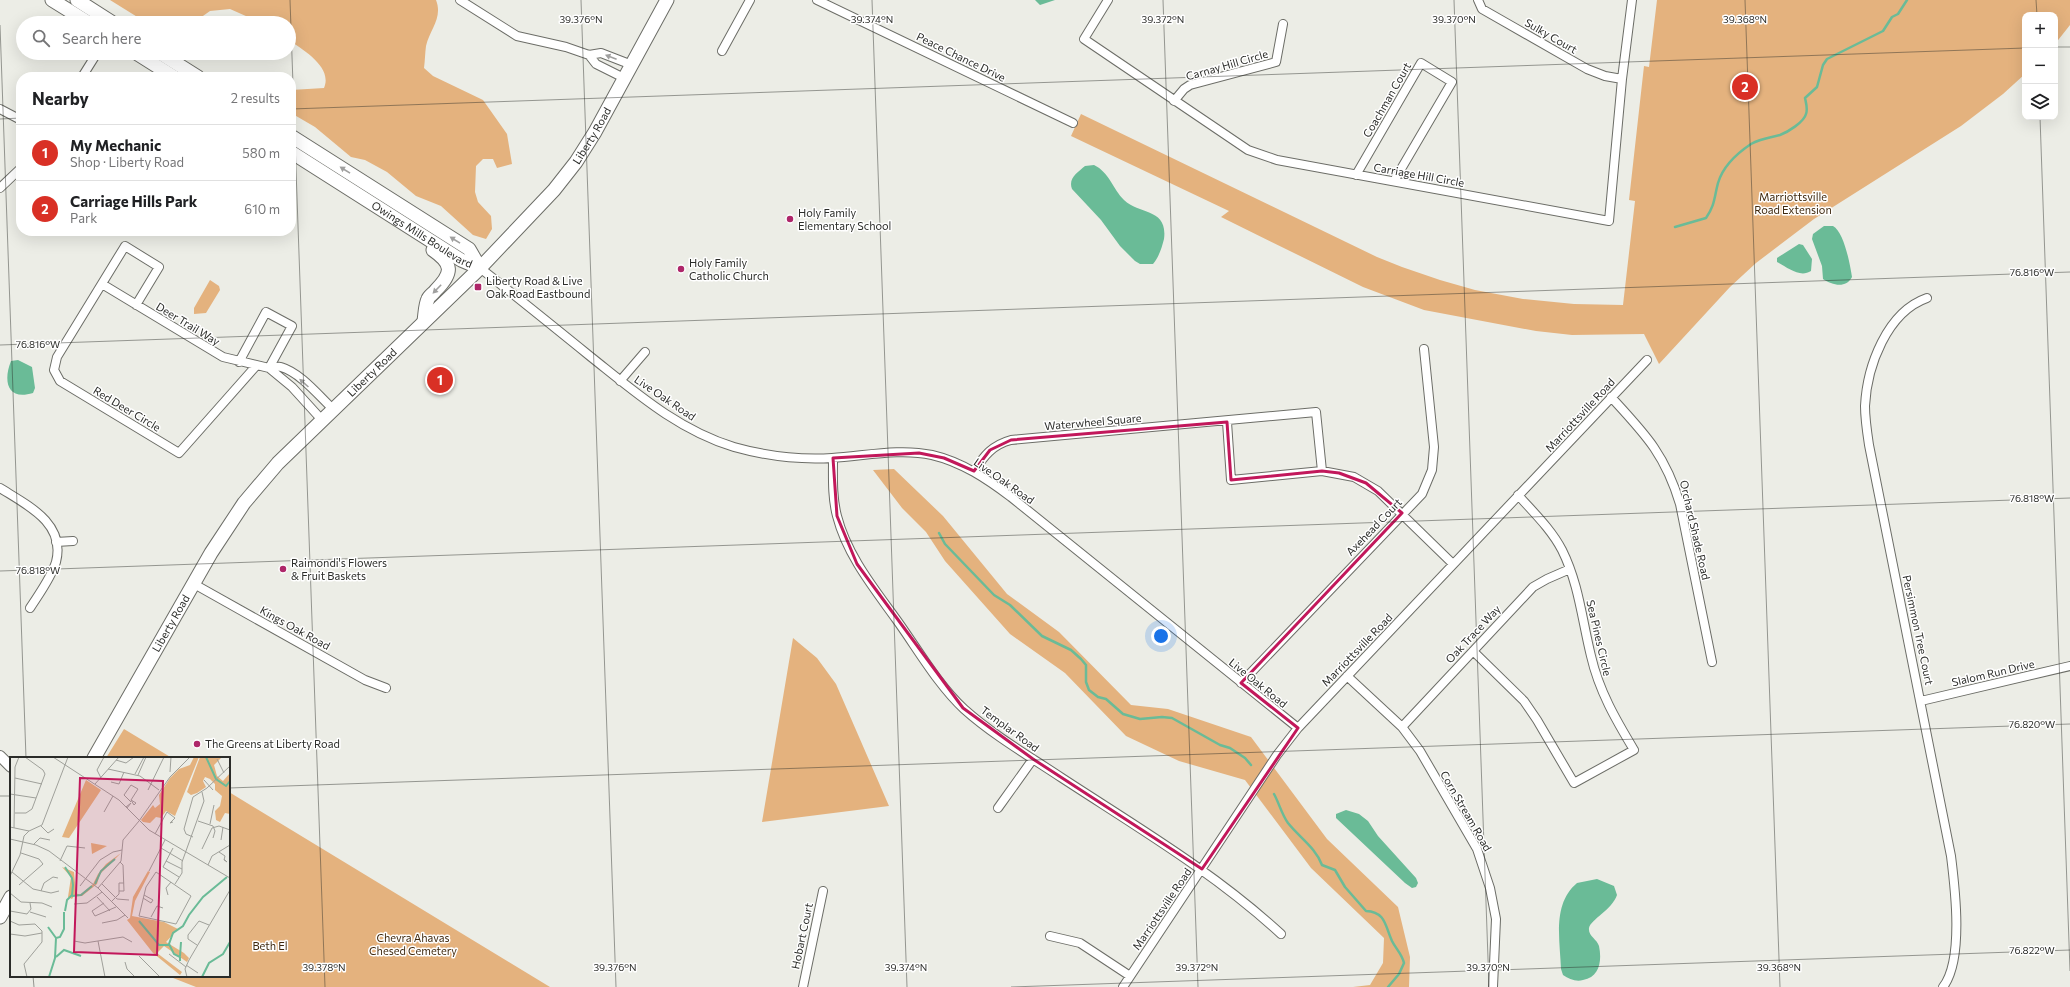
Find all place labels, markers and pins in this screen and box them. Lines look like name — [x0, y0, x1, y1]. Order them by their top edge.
pin: 2 — [1732, 72, 1758, 102]
place label: Holy Family Elementary School — [798, 206, 891, 232]
marker: Holy Family Elementary School — [785, 214, 795, 224]
place label: Holy Family Catholic Church — [689, 256, 769, 282]
marker: Holy Family Catholic Church — [676, 264, 686, 274]
place label: Liberty Road & Live Oak Road Eastbound — [486, 274, 590, 300]
marker: Liberty Road & Live Oak Road Eastbound — [473, 282, 483, 292]
pin: 1 — [427, 365, 453, 395]
place label: Raimondi's Flowers & Fruit Baskets — [291, 556, 387, 582]
marker: Raimondi's Flowers & Fruit Baskets — [278, 564, 288, 574]
place label: The Greens at Liberty Road — [205, 737, 340, 750]
marker: The Greens at Liberty Road — [192, 739, 202, 749]

